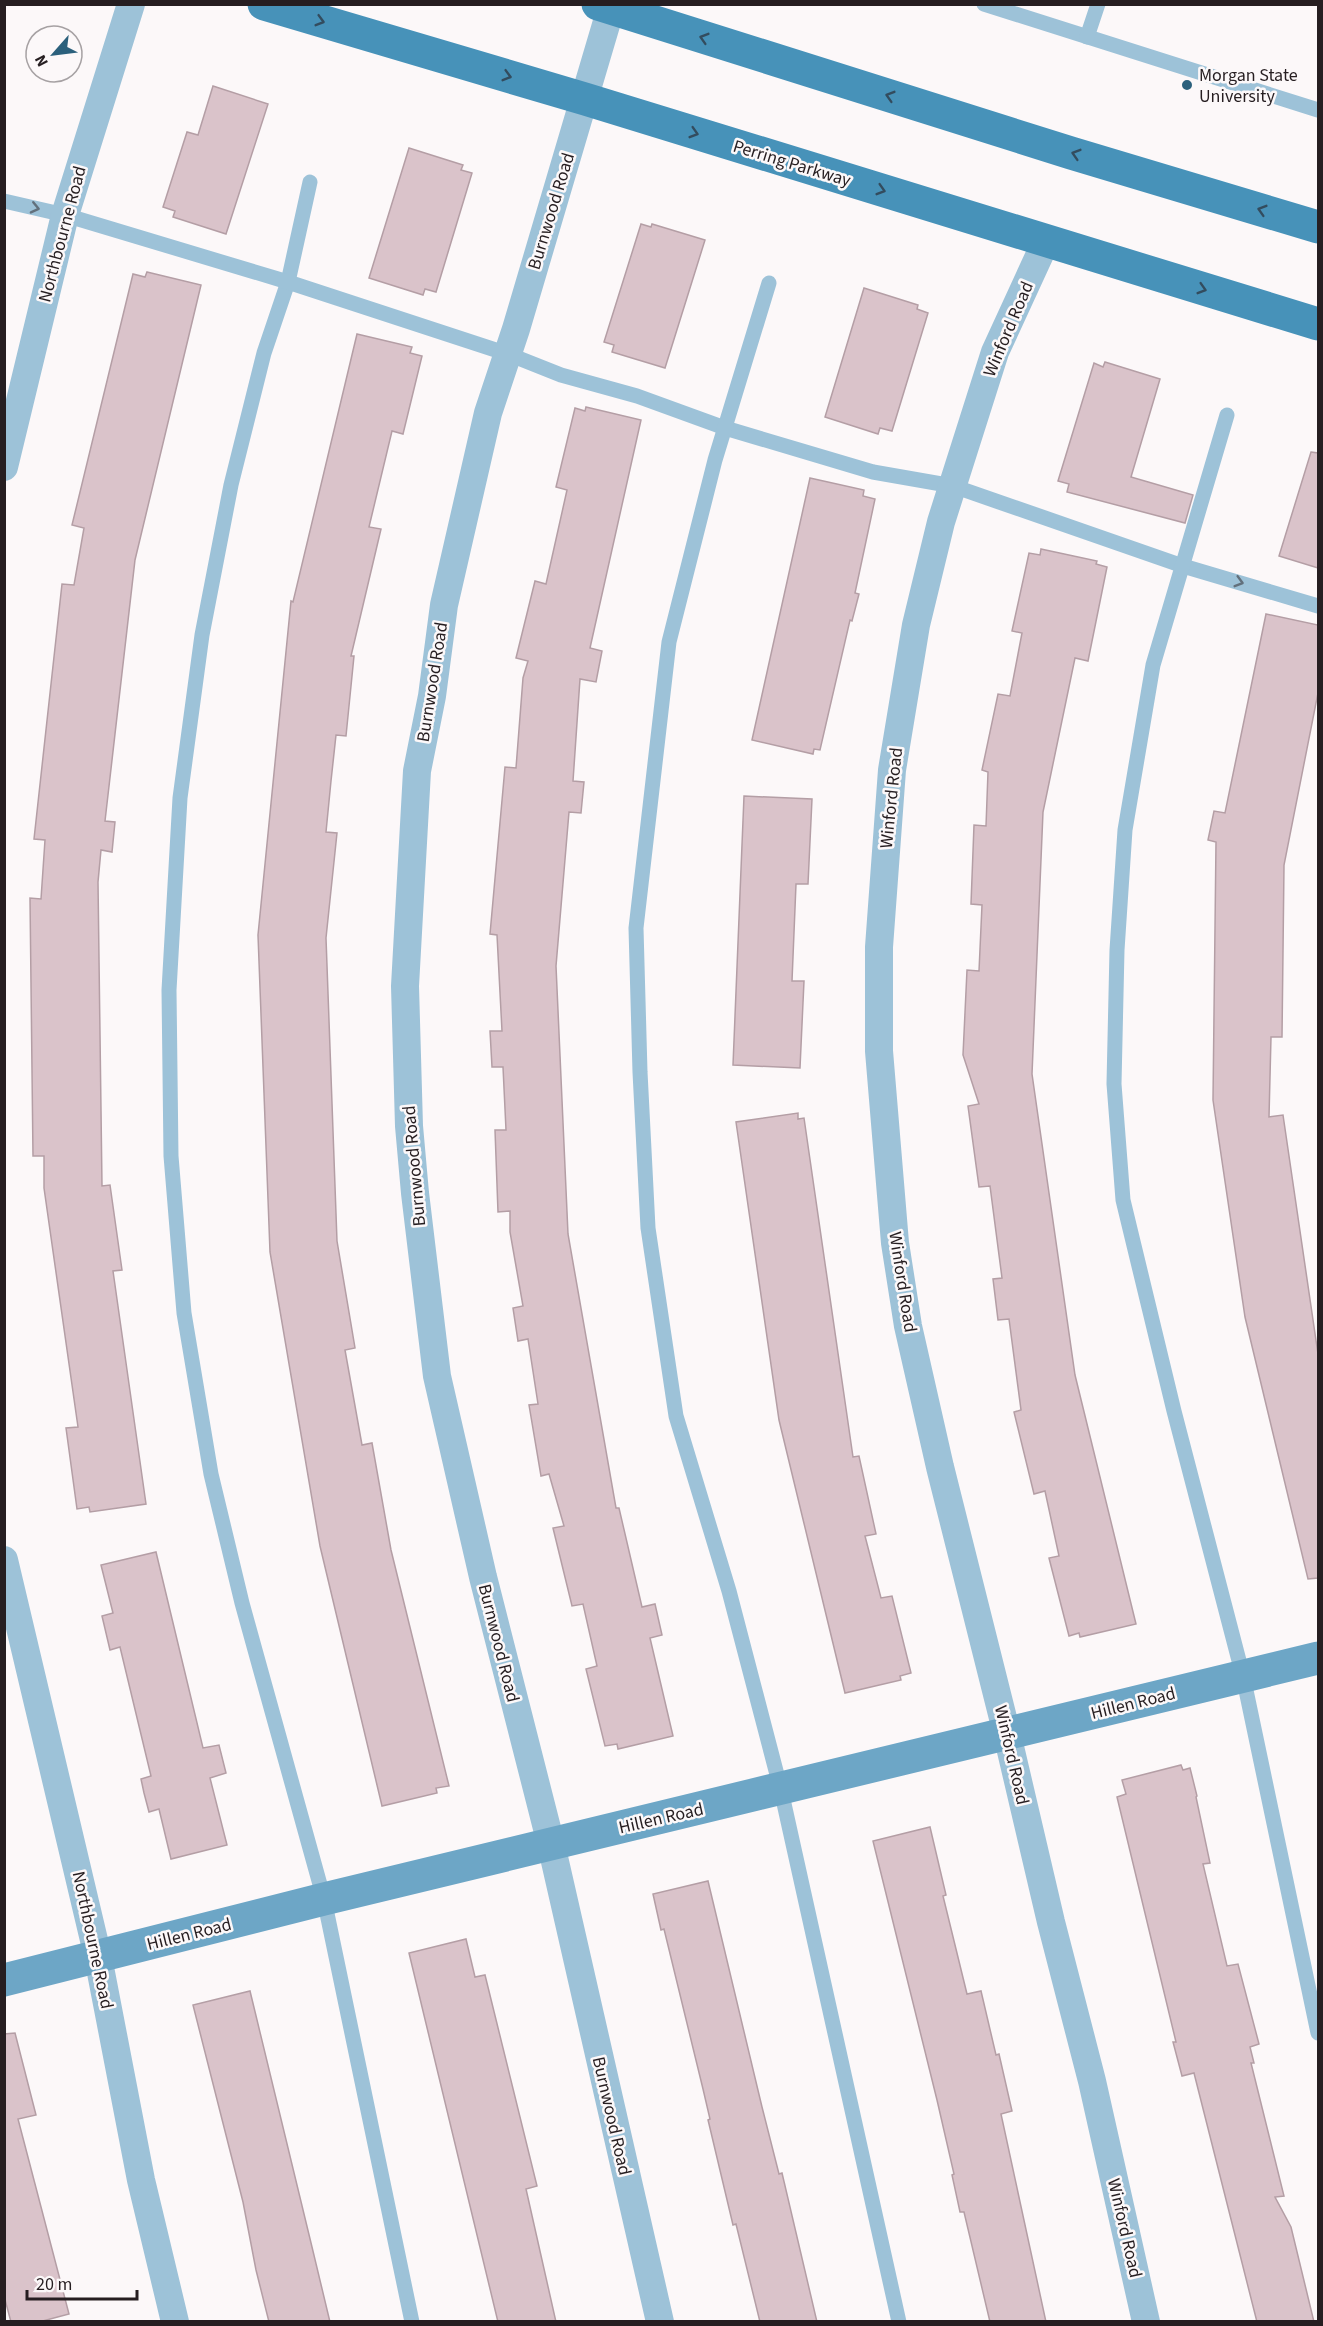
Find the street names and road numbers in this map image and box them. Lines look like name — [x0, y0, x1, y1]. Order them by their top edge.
street label: Perring Parkway — [730, 134, 854, 193]
street label: Burnwood Road — [522, 150, 581, 273]
street label: Northbourne Road — [32, 163, 93, 305]
street label: Winford Road — [977, 278, 1040, 381]
street label: Burnwood Road — [411, 620, 454, 744]
street label: Winford Road — [874, 746, 909, 850]
street label: Burnwood Road — [397, 1105, 432, 1227]
street label: Winford Road — [882, 1230, 923, 1334]
street label: Burnwood Road — [472, 1581, 525, 1705]
street label: Hillen Road — [1088, 1681, 1178, 1726]
street label: Winford Road — [988, 1703, 1035, 1807]
street label: Hillen Road — [616, 1797, 706, 1840]
street label: Northbourne Road — [66, 1869, 119, 2011]
street label: Hillen Road — [144, 1912, 234, 1957]
street label: Burnwood Road — [586, 2054, 637, 2178]
street label: Winford Road — [1101, 2176, 1148, 2280]

